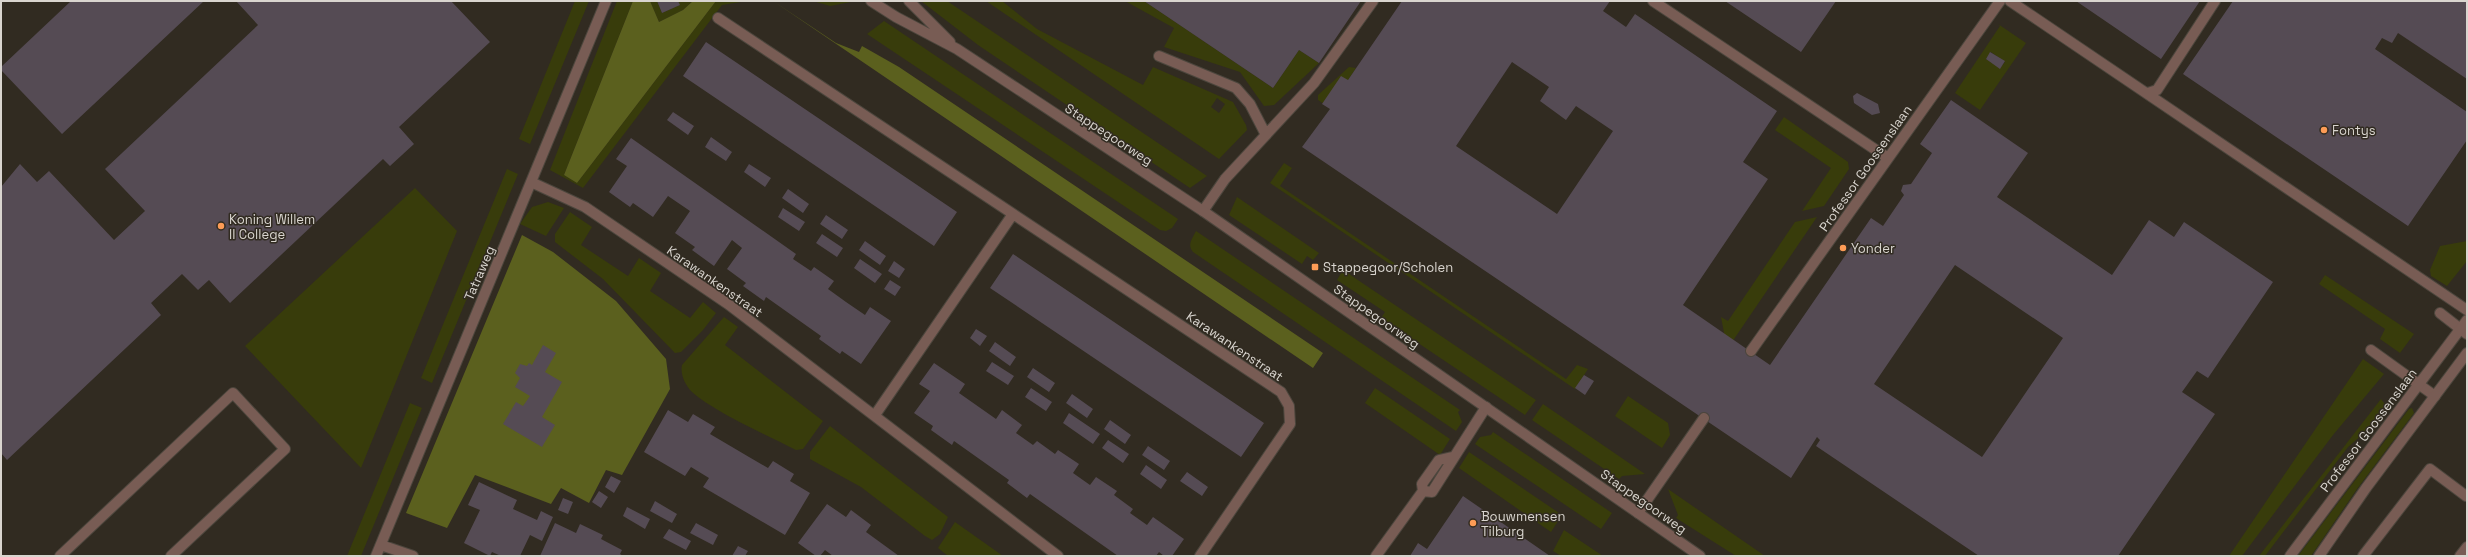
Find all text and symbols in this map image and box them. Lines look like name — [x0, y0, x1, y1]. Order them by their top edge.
street label: Stappegoorweg — [1062, 100, 1156, 169]
street label: Professor Goossenslaan — [1815, 102, 1915, 235]
place label: Fontys — [2332, 122, 2376, 139]
marker: Fontys — [2319, 125, 2329, 135]
place label: Koning Willem II College — [229, 211, 315, 243]
marker: Koning Willem II College — [216, 221, 226, 231]
place label: Yonder — [1851, 240, 1895, 257]
street label: Karawankenstraat — [663, 242, 766, 321]
street label: Tatraweg — [460, 243, 499, 303]
marker: Yonder — [1838, 243, 1848, 253]
place label: Stappegoor/Scholen — [1323, 259, 1453, 276]
marker: Stappegoor/Scholen — [1310, 262, 1320, 272]
street label: Stappegoorweg — [1330, 280, 1423, 352]
street label: Karawankenstraat — [1183, 308, 1286, 385]
street label: Professor Goossenslaan — [2316, 365, 2420, 495]
street label: Stappegoorweg — [1597, 465, 1690, 537]
place label: Bouwmensen Tilburg — [1481, 508, 1565, 540]
marker: Bouwmensen Tilburg — [1468, 518, 1478, 528]

